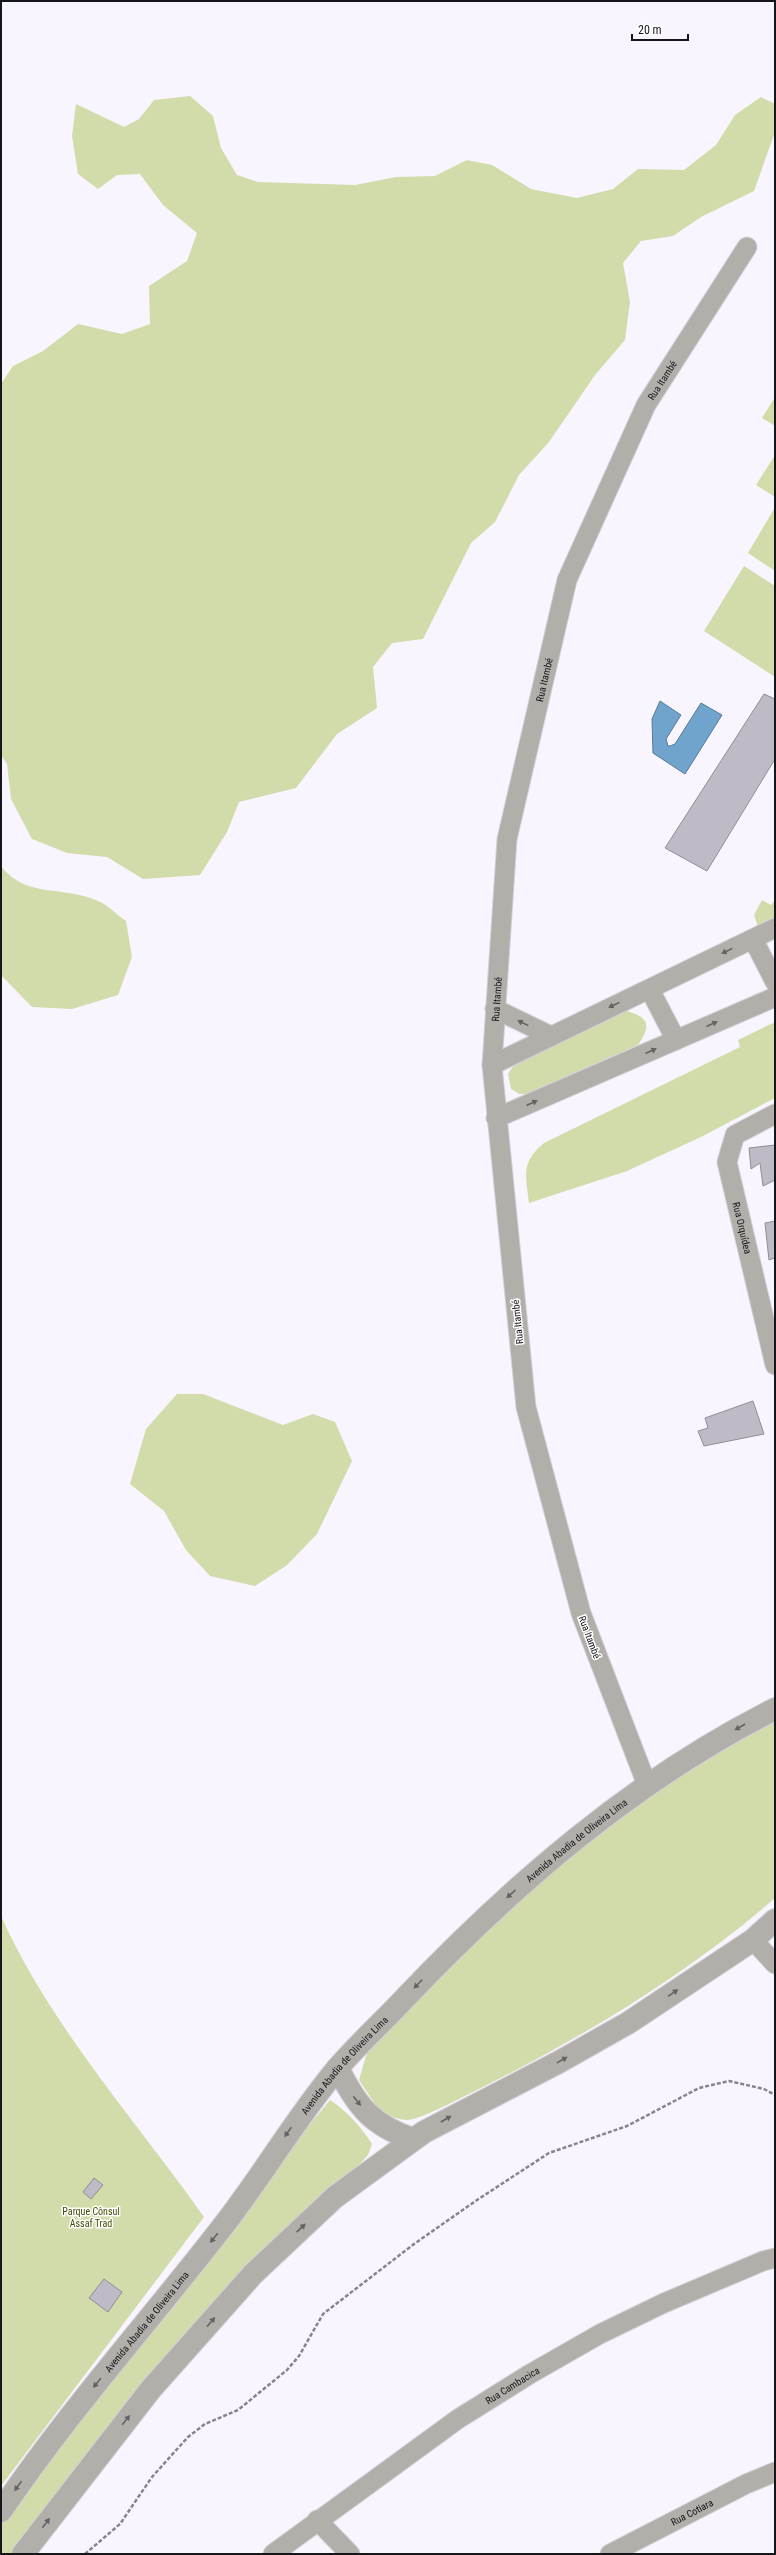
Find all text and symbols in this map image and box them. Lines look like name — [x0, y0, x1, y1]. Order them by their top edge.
scale bar — [632, 16, 688, 42]
text: 20 m — [638, 23, 662, 37]
street label: Rua Itambé — [646, 358, 679, 402]
street label: Rua Itambé — [534, 657, 555, 703]
one-way arrow — [722, 948, 733, 954]
street label: Rua Itambé — [490, 976, 504, 1022]
one-way arrow — [609, 1002, 620, 1008]
one-way arrow — [518, 1020, 529, 1026]
one-way arrow — [706, 1021, 718, 1027]
one-way arrow — [645, 1048, 657, 1054]
one-way arrow — [526, 1100, 537, 1106]
street label: Rua Orquídea — [731, 1201, 754, 1255]
street label: Rua Itambé — [510, 1299, 525, 1345]
street label: Rua Itambé — [576, 1614, 603, 1660]
one-way arrow — [734, 1723, 746, 1730]
street label: Avenida Abadia de Oliveira Lima — [524, 1797, 630, 1884]
one-way arrow — [506, 1889, 517, 1898]
one-way arrow — [414, 1979, 423, 1990]
one-way arrow — [668, 1989, 678, 1997]
street label: Avenida Abadia de Oliveira Lima — [299, 2014, 390, 2117]
one-way arrow — [556, 2057, 568, 2064]
one-way arrow — [353, 2096, 361, 2107]
one-way arrow — [440, 2115, 452, 2122]
one-way arrow — [284, 2126, 292, 2137]
park label: Parque Cônsul Assaf Trad — [62, 2206, 120, 2229]
one-way arrow — [296, 2224, 306, 2233]
one-way arrow — [209, 2233, 218, 2243]
street label: Avenida Abadia de Oliveira Lima — [103, 2269, 191, 2374]
one-way arrow — [206, 2316, 215, 2327]
street label: Rua Cambacica — [484, 2365, 542, 2406]
one-way arrow — [92, 2377, 101, 2388]
one-way arrow — [121, 2414, 130, 2425]
one-way arrow — [14, 2481, 22, 2492]
street label: Rua Cotiara — [669, 2497, 715, 2528]
one-way arrow — [42, 2517, 51, 2528]

